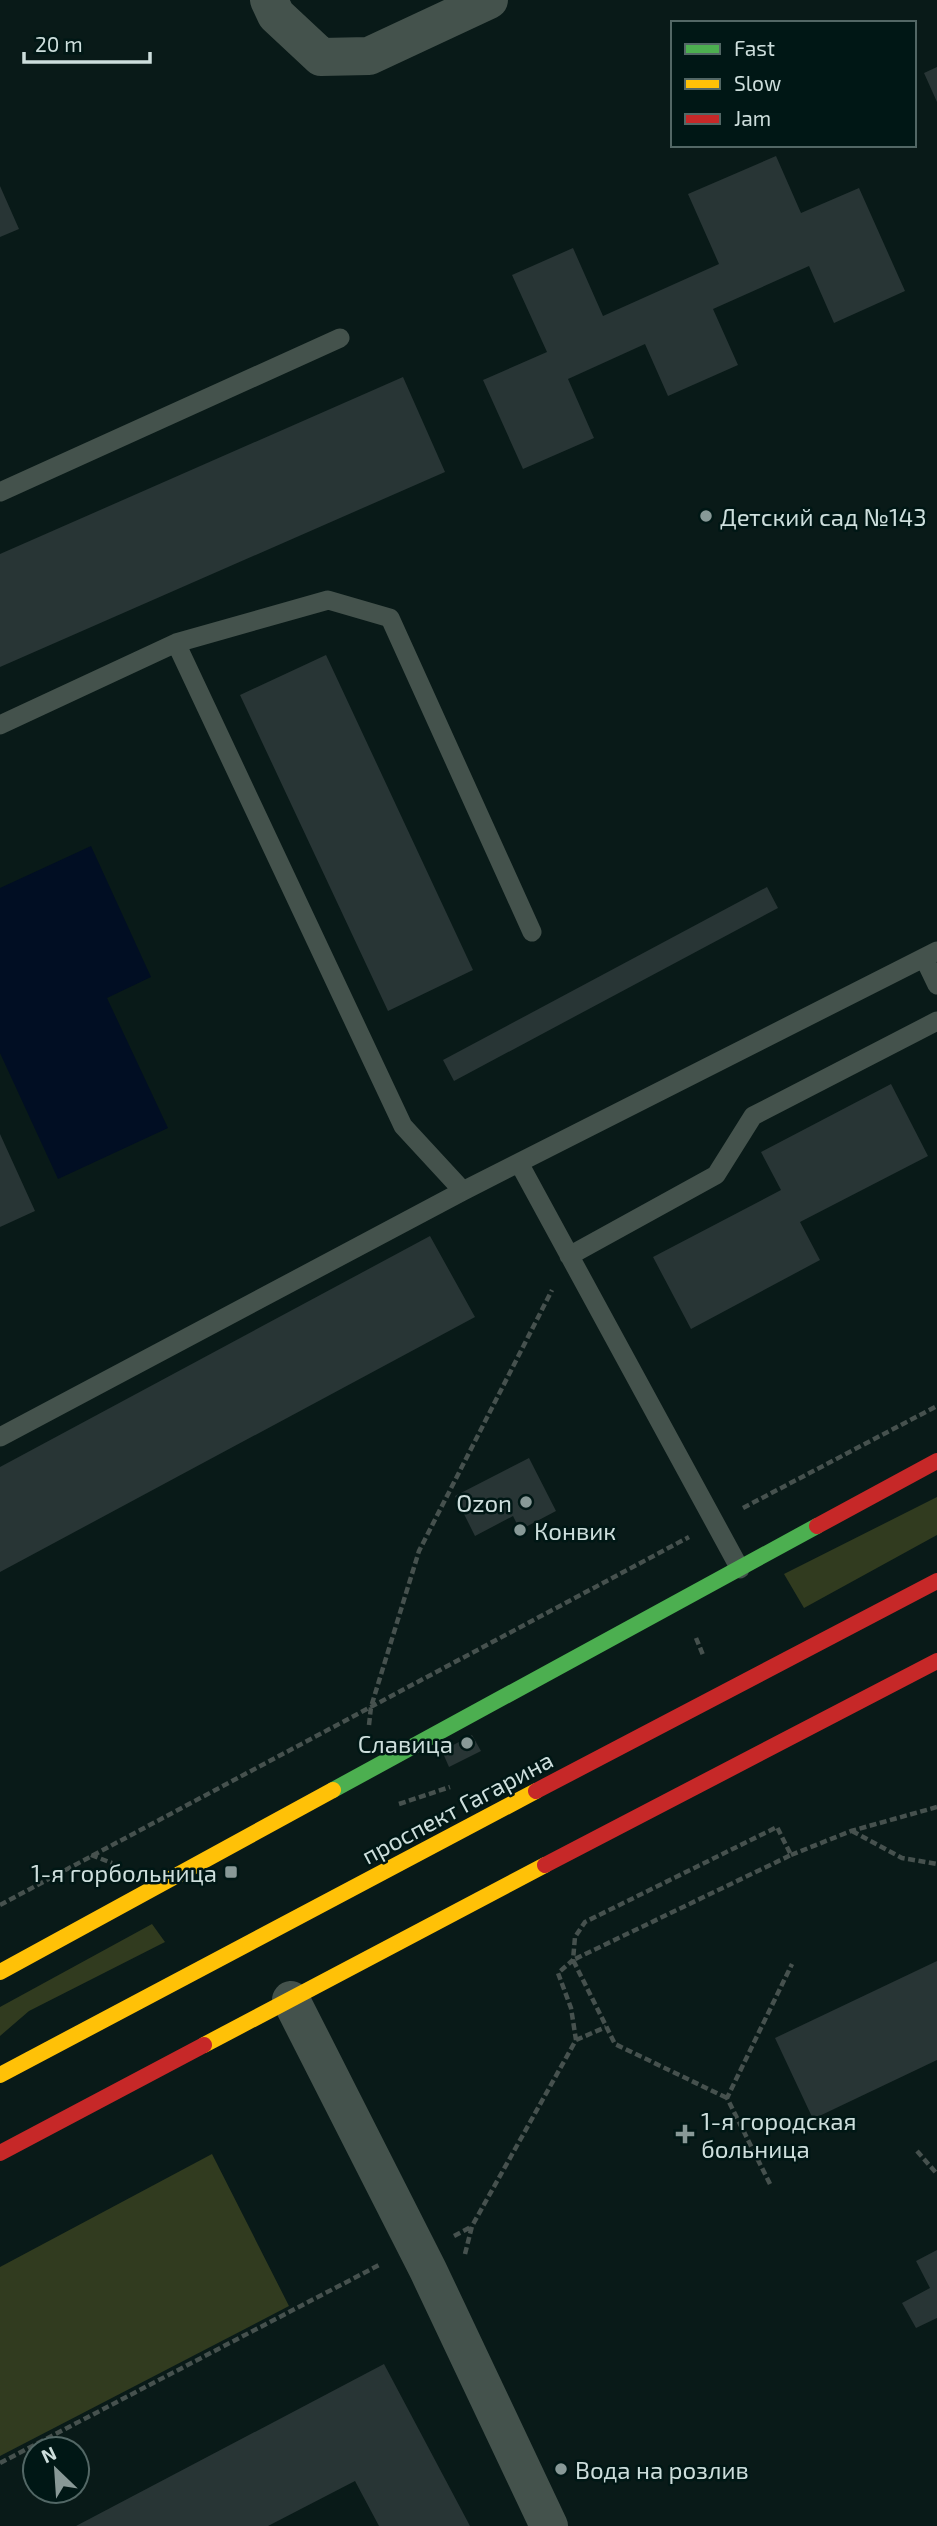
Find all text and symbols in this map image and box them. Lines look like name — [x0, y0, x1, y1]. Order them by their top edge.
scale bar — [24, 21, 150, 65]
legend — [671, 21, 916, 147]
text: 20 m — [35, 31, 83, 56]
text: Fast — [734, 35, 775, 60]
text: Slow — [734, 70, 781, 95]
text: Jam — [734, 105, 771, 130]
place label: Детский сад №143 — [720, 502, 927, 531]
marker: Детский сад №143 — [698, 508, 714, 524]
place label: Ozon — [456, 1488, 512, 1517]
marker: Ozon — [518, 1494, 534, 1510]
place label: Конвик — [534, 1516, 616, 1545]
marker: Конвик — [512, 1522, 528, 1538]
place label: Славица — [358, 1729, 453, 1758]
marker: Славица — [459, 1735, 475, 1751]
street label: проспект Гагарина — [356, 1744, 558, 1870]
place label: 1-я горбольница — [31, 1858, 217, 1887]
marker: 1-я горбольница — [223, 1864, 239, 1880]
place label: 1-я городская больница — [701, 2106, 857, 2163]
marker: 1-я городская больница — [675, 2124, 695, 2144]
north arrow — [21, 2435, 91, 2505]
text: N — [38, 2441, 60, 2467]
place label: Вода на розлив — [575, 2455, 749, 2484]
marker: Вода на розлив — [553, 2461, 569, 2477]

